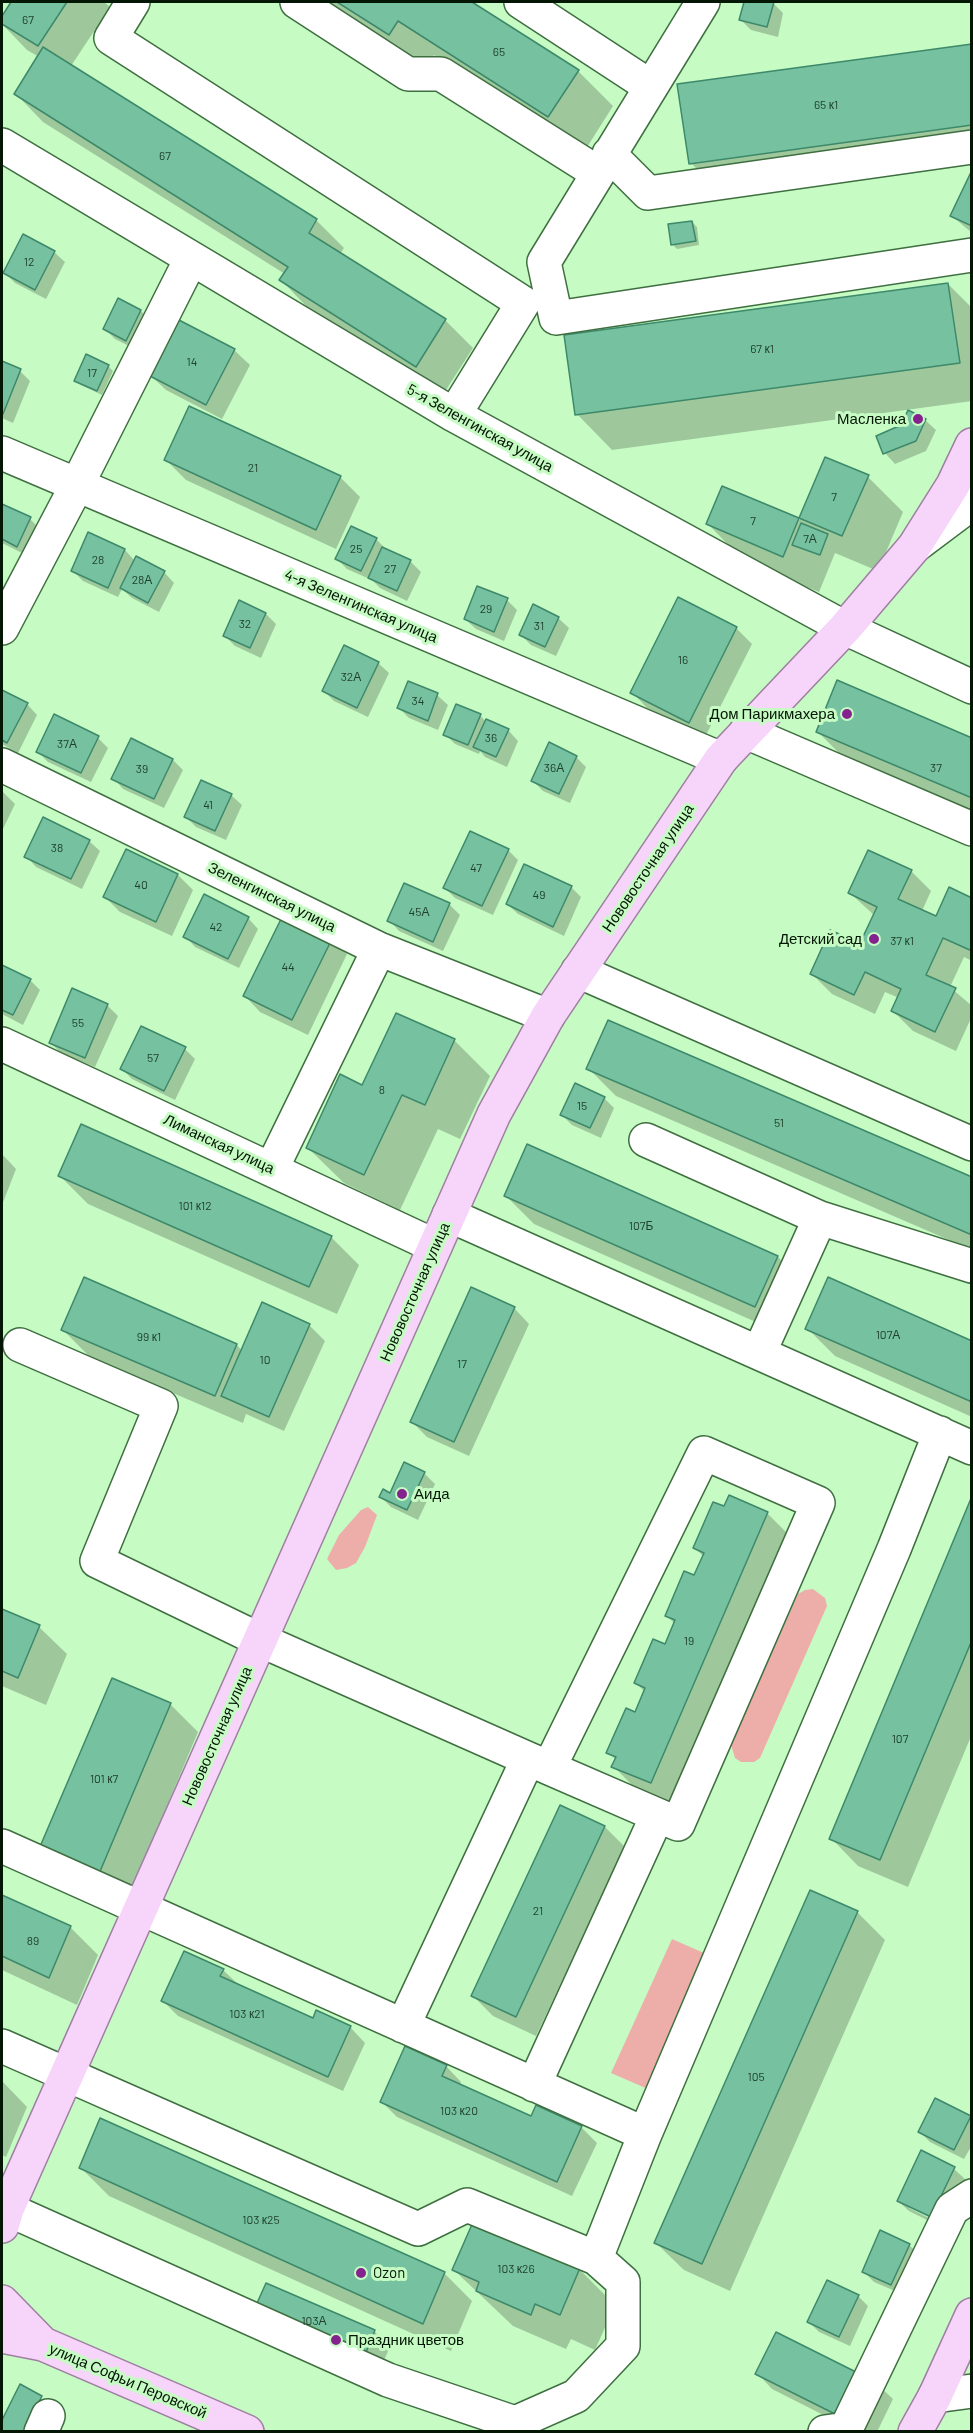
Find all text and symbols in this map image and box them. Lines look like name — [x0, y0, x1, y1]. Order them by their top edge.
house number: 67 — [22, 13, 34, 27]
house number: 65 — [493, 45, 505, 59]
house number: 65 к1 — [814, 98, 838, 112]
house number: 67 — [159, 149, 171, 163]
house number: 12 — [24, 255, 34, 269]
house number: 67 к1 — [750, 342, 774, 356]
house number: 14 — [187, 355, 197, 369]
house number: 17 — [87, 366, 97, 380]
street label: 5-я Зеленгинская улица — [404, 380, 556, 476]
place label: Масленка — [837, 410, 906, 428]
marker: Масленка — [911, 412, 925, 426]
house number: 21 — [248, 461, 258, 475]
house number: 7 — [831, 490, 837, 504]
house number: 7 — [750, 514, 756, 528]
house number: 7А — [803, 532, 817, 546]
house number: 25 — [350, 542, 362, 556]
house number: 28 — [92, 553, 104, 567]
house number: 27 — [384, 562, 396, 576]
street label: 4-я Зеленгинская улица — [282, 566, 440, 646]
house number: 28А — [132, 573, 152, 587]
house number: 29 — [480, 602, 492, 616]
house number: 32 — [239, 617, 251, 631]
house number: 31 — [534, 619, 544, 633]
house number: 16 — [678, 653, 688, 667]
house number: 32А — [341, 670, 361, 684]
house number: 34 — [412, 694, 424, 708]
place label: Дом Парикмахера — [710, 705, 835, 723]
marker: Дом Парикмахера — [840, 707, 854, 721]
house number: 36 — [485, 731, 497, 745]
house number: 37А — [57, 737, 77, 751]
house number: 36А — [544, 761, 564, 775]
house number: 37 — [930, 761, 942, 775]
house number: 39 — [136, 762, 148, 776]
house number: 41 — [203, 798, 213, 812]
street label: Нововосточная улица — [598, 801, 698, 935]
house number: 38 — [51, 841, 63, 855]
street label: Зеленгинская улица — [205, 858, 339, 936]
house number: 47 — [470, 861, 482, 875]
house number: 40 — [134, 878, 148, 892]
house number: 49 — [533, 888, 545, 902]
house number: 45А — [409, 905, 429, 919]
house number: 42 — [209, 920, 223, 934]
place label: Детский сад — [779, 930, 862, 948]
marker: Детский сад — [867, 932, 881, 946]
house number: 37 к1 — [890, 934, 914, 948]
house number: 44 — [281, 960, 295, 974]
house number: 55 — [72, 1016, 84, 1030]
house number: 57 — [147, 1051, 159, 1065]
house number: 8 — [379, 1083, 385, 1097]
house number: 15 — [577, 1099, 587, 1113]
street label: Лиманская улица — [161, 1110, 277, 1178]
house number: 51 — [774, 1116, 784, 1130]
house number: 101 к12 — [178, 1199, 212, 1213]
house number: 107Б — [629, 1219, 653, 1233]
street label: Нововосточная улица — [376, 1220, 454, 1364]
house number: 107А — [876, 1328, 900, 1342]
house number: 99 к1 — [137, 1330, 161, 1344]
house number: 10 — [260, 1353, 270, 1367]
house number: 17 — [457, 1357, 467, 1371]
place label: Аида — [414, 1485, 449, 1503]
marker: Аида — [395, 1487, 409, 1501]
house number: 19 — [684, 1634, 694, 1648]
street label: Нововосточная улица — [178, 1664, 256, 1808]
house number: 107 — [892, 1732, 908, 1746]
house number: 101 к7 — [90, 1772, 118, 1786]
house number: 21 — [533, 1904, 543, 1918]
house number: 89 — [27, 1934, 39, 1948]
house number: 103 к21 — [229, 2007, 265, 2021]
house number: 105 — [747, 2070, 765, 2084]
house number: 103 к20 — [440, 2104, 478, 2118]
house number: 103 к25 — [242, 2213, 280, 2227]
house number: 103 к26 — [497, 2262, 535, 2276]
place label: Ozon — [373, 2264, 405, 2282]
marker: Ozon — [354, 2266, 368, 2280]
house number: 103А — [301, 2314, 327, 2328]
place label: Праздник цветов — [348, 2331, 464, 2349]
marker: Праздник цветов — [329, 2333, 343, 2347]
street label: улица Софьи Перовской — [46, 2340, 210, 2422]

